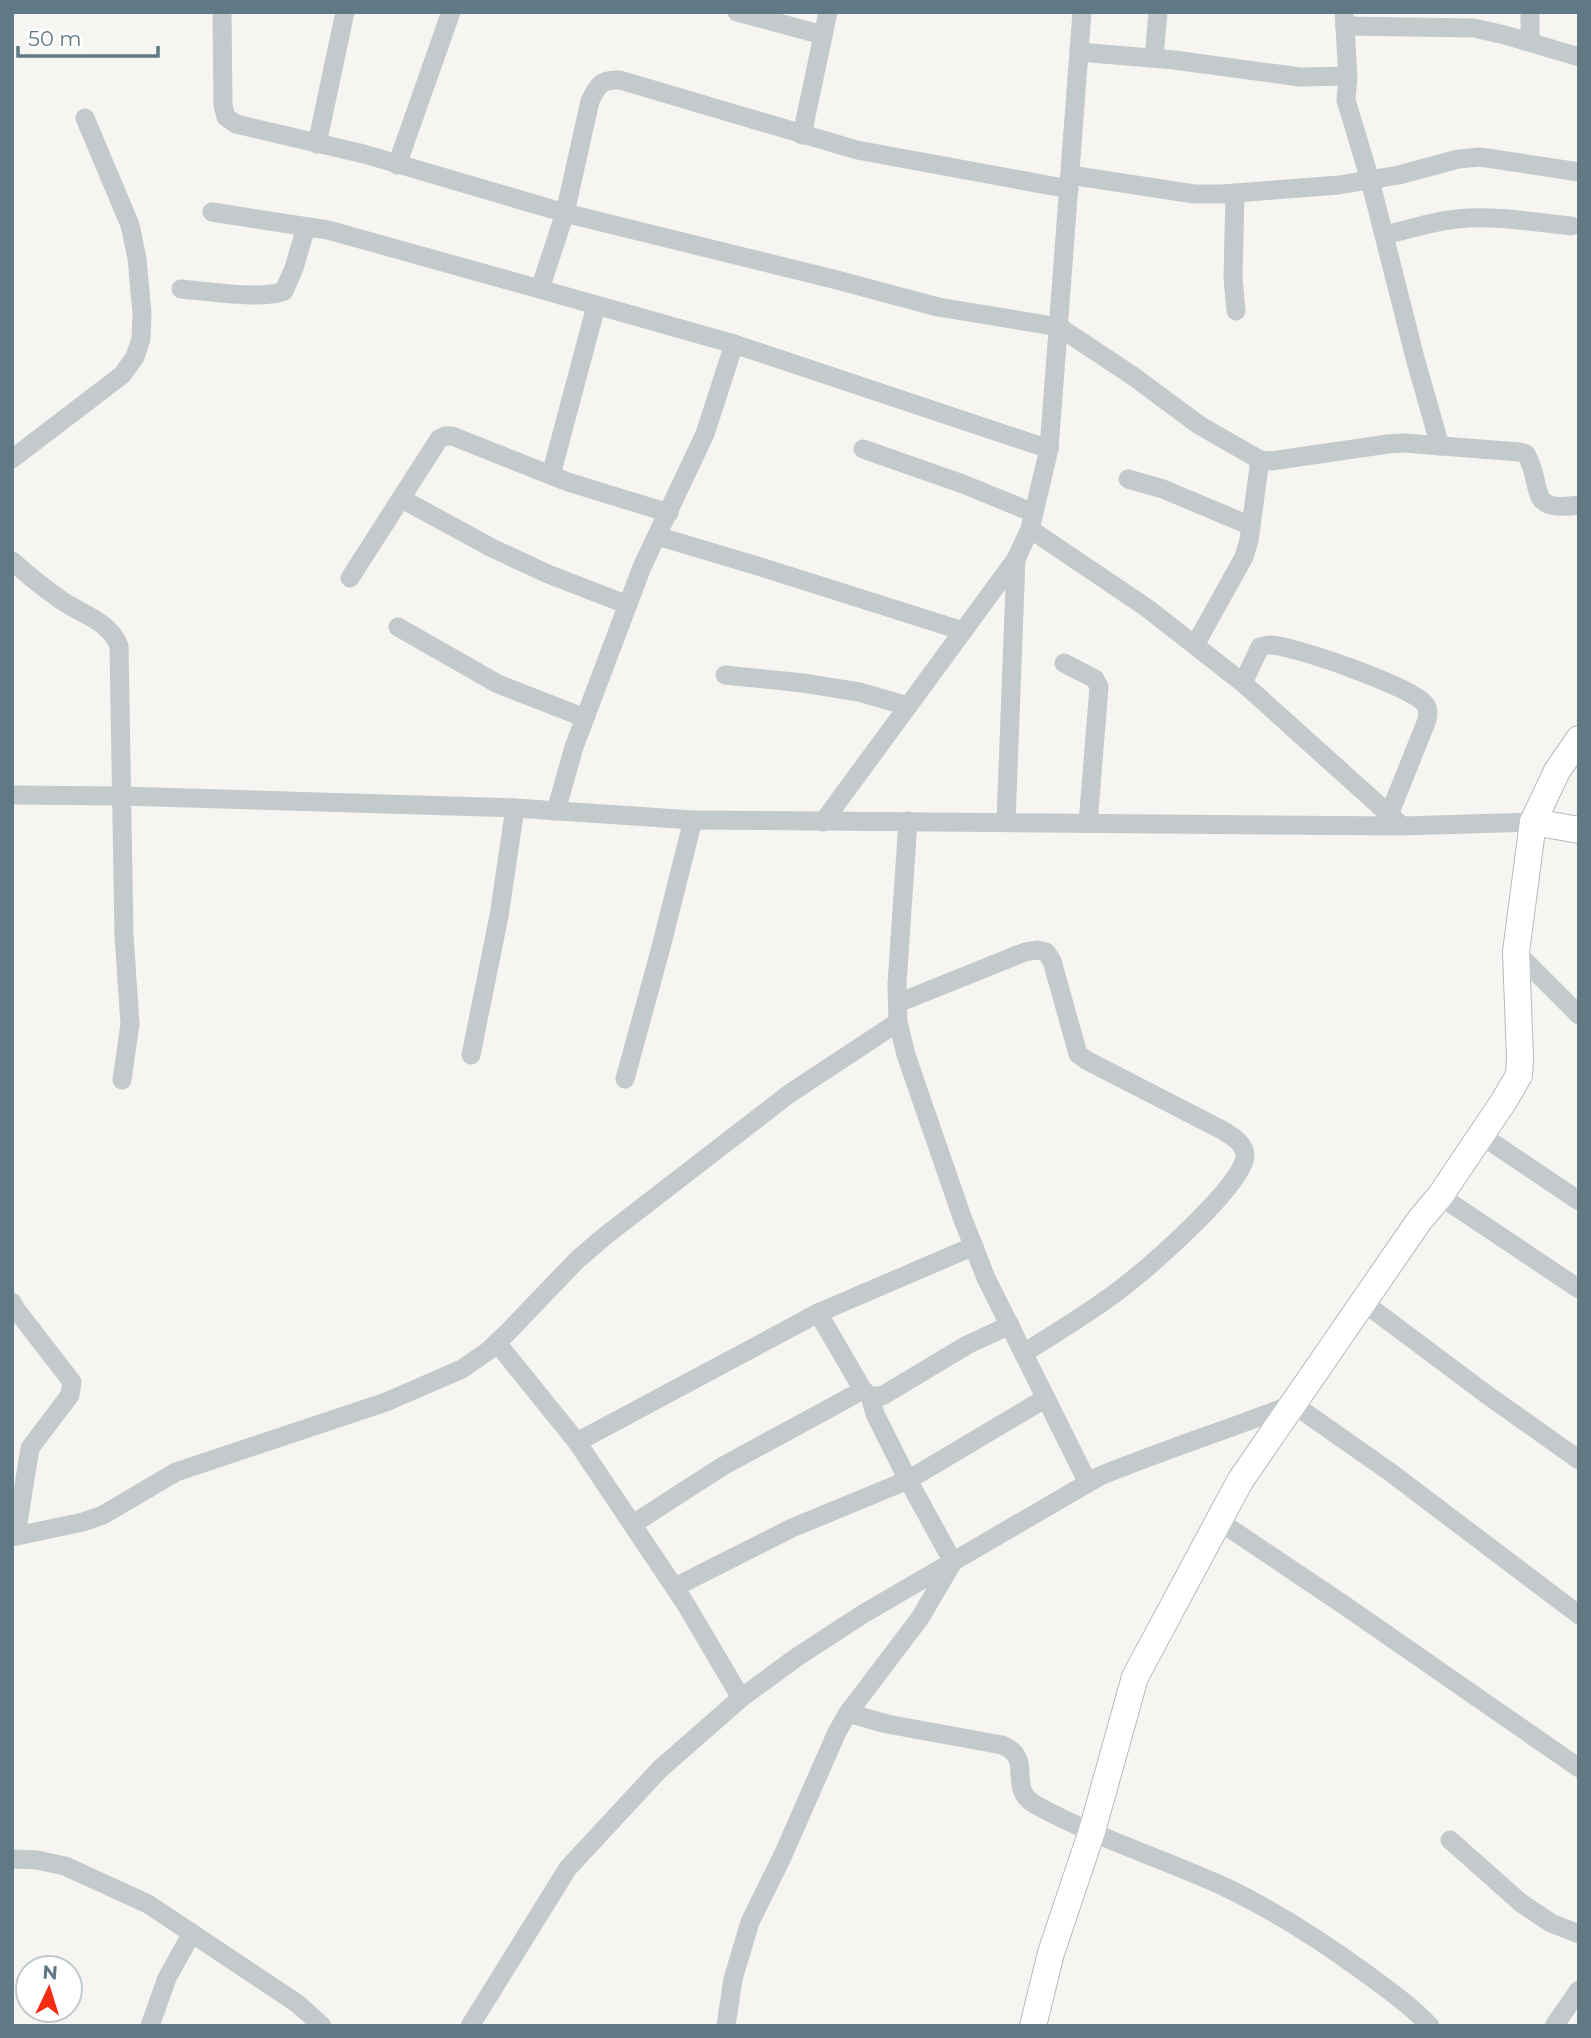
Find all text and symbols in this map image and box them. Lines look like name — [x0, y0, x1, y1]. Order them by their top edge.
scale bar — [18, 14, 158, 58]
text: 50 m — [28, 26, 82, 51]
north arrow — [14, 1954, 84, 2024]
text: N — [42, 1961, 59, 1985]

